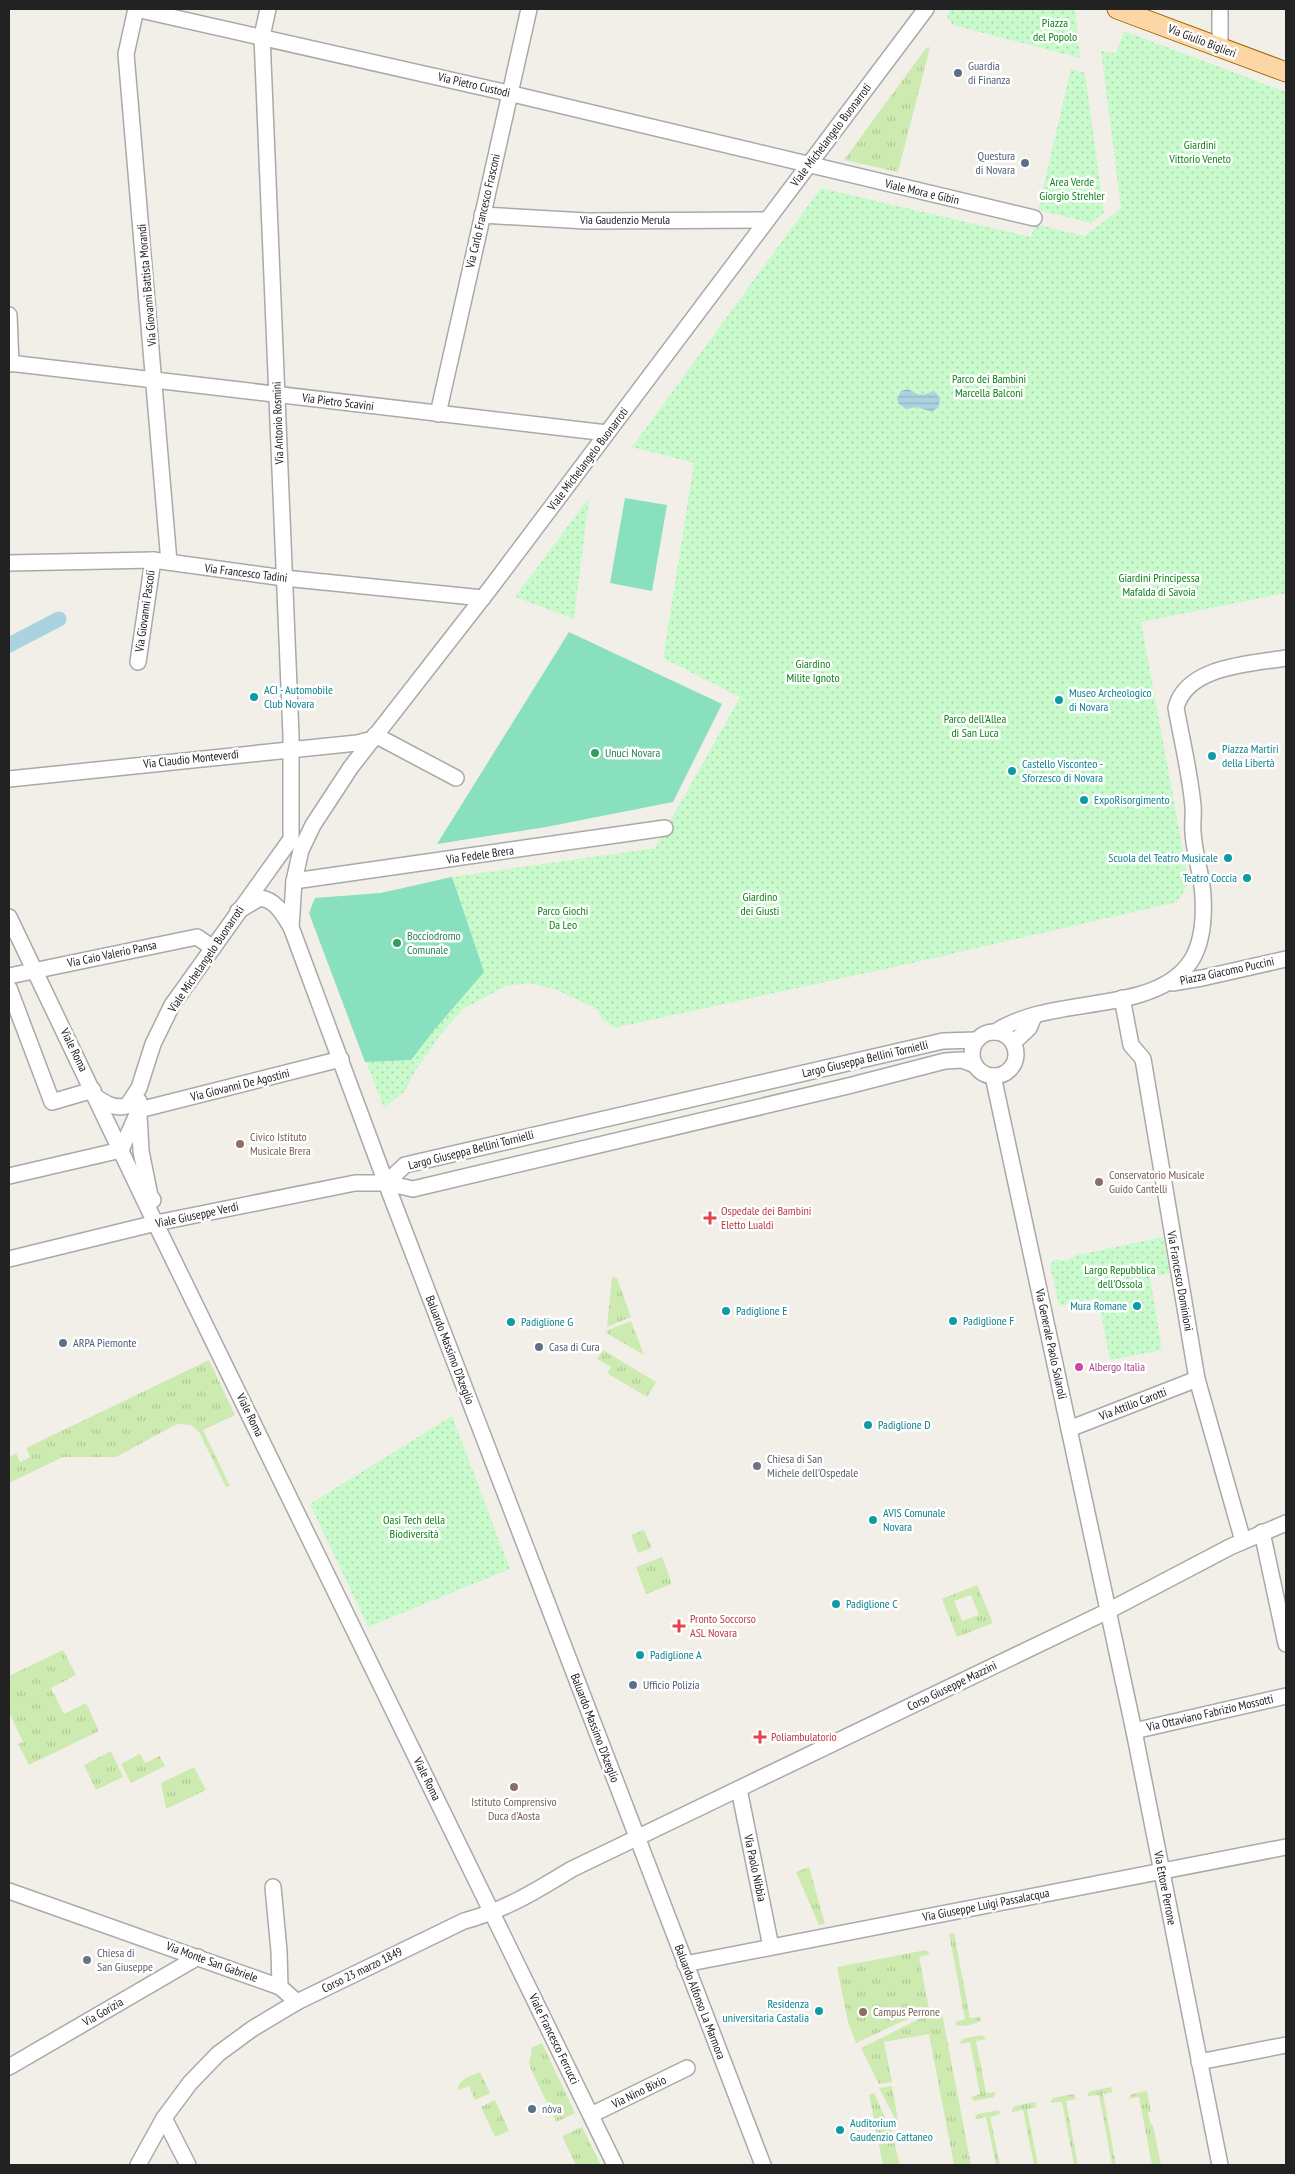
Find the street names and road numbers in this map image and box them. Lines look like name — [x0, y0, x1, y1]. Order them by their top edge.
street label: Via Giulio Biglieri — [1165, 20, 1238, 60]
street label: Via Pietro Custodi — [436, 69, 512, 100]
street label: Viale Michelangelo Buonarroti — [786, 80, 874, 190]
street label: Via Carlo Francesco Frasconi — [462, 152, 503, 270]
street label: Viale Mora e Gibin — [883, 175, 961, 207]
street label: Via Gaudenzio Merula — [579, 212, 670, 227]
street label: Via Giovanni Battista Morandi — [134, 223, 159, 348]
street label: Via Antonio Rosmini — [269, 381, 286, 466]
street label: Via Pietro Scavini — [300, 390, 375, 413]
street label: Viale Michelangelo Buonarroti — [543, 404, 631, 514]
street label: Via Francesco Tadini — [203, 560, 288, 585]
street label: Via Giovanni Pascoli — [131, 569, 158, 654]
street label: Via Claudio Monteverdi — [141, 746, 240, 771]
street label: Via Fedele Brera — [444, 842, 515, 867]
street label: Viale Michelangelo Buonarroti — [164, 903, 247, 1016]
street label: Via Caio Valerio Pansa — [65, 937, 158, 971]
street label: Piazza Giacomo Puccini — [1178, 953, 1275, 988]
street label: Viale Roma — [57, 1025, 91, 1074]
street label: Largo Giuseppa Bellini Tornielli — [800, 1037, 929, 1080]
street label: Via Giovanni De Agostini — [188, 1065, 291, 1104]
street label: Largo Giuseppa Bellini Tornielli — [407, 1127, 535, 1172]
street label: Viale Giuseppe Verdi — [153, 1198, 240, 1231]
street label: Via Francesco Dominioni — [1164, 1229, 1197, 1332]
street label: Via Generale Paolo Solaroli — [1032, 1286, 1071, 1400]
street label: Baluardo Massimo D'Azeglio — [423, 1293, 478, 1406]
street label: Via Attilio Carotti — [1096, 1384, 1169, 1424]
street label: Viale Roma — [233, 1390, 267, 1439]
street label: Corso Giuseppe Mazzini — [905, 1657, 999, 1714]
street label: Baluardo Massimo D'Azeglio — [568, 1671, 623, 1784]
street label: Via Ottaviano Fabrizio Mossotti — [1144, 1691, 1275, 1735]
street label: Viale Roma — [410, 1754, 444, 1803]
street label: Via Paolo Nibbia — [741, 1832, 770, 1903]
street label: Via Ettore Perrone — [1151, 1849, 1180, 1926]
street label: Via Giuseppe Luigi Passalacqua — [920, 1885, 1051, 1924]
street label: Via Monte San Gabriele — [163, 1938, 260, 1985]
street label: Baluardo Alfonso La Marmora — [672, 1942, 729, 2062]
street label: Corso 23 marzo 1849 — [319, 1943, 405, 1996]
street label: Viale Francesco Ferrucci — [526, 1990, 583, 2087]
street label: Via Gorizia — [79, 1994, 126, 2030]
street label: Via Nino Bixio — [608, 2072, 668, 2112]

